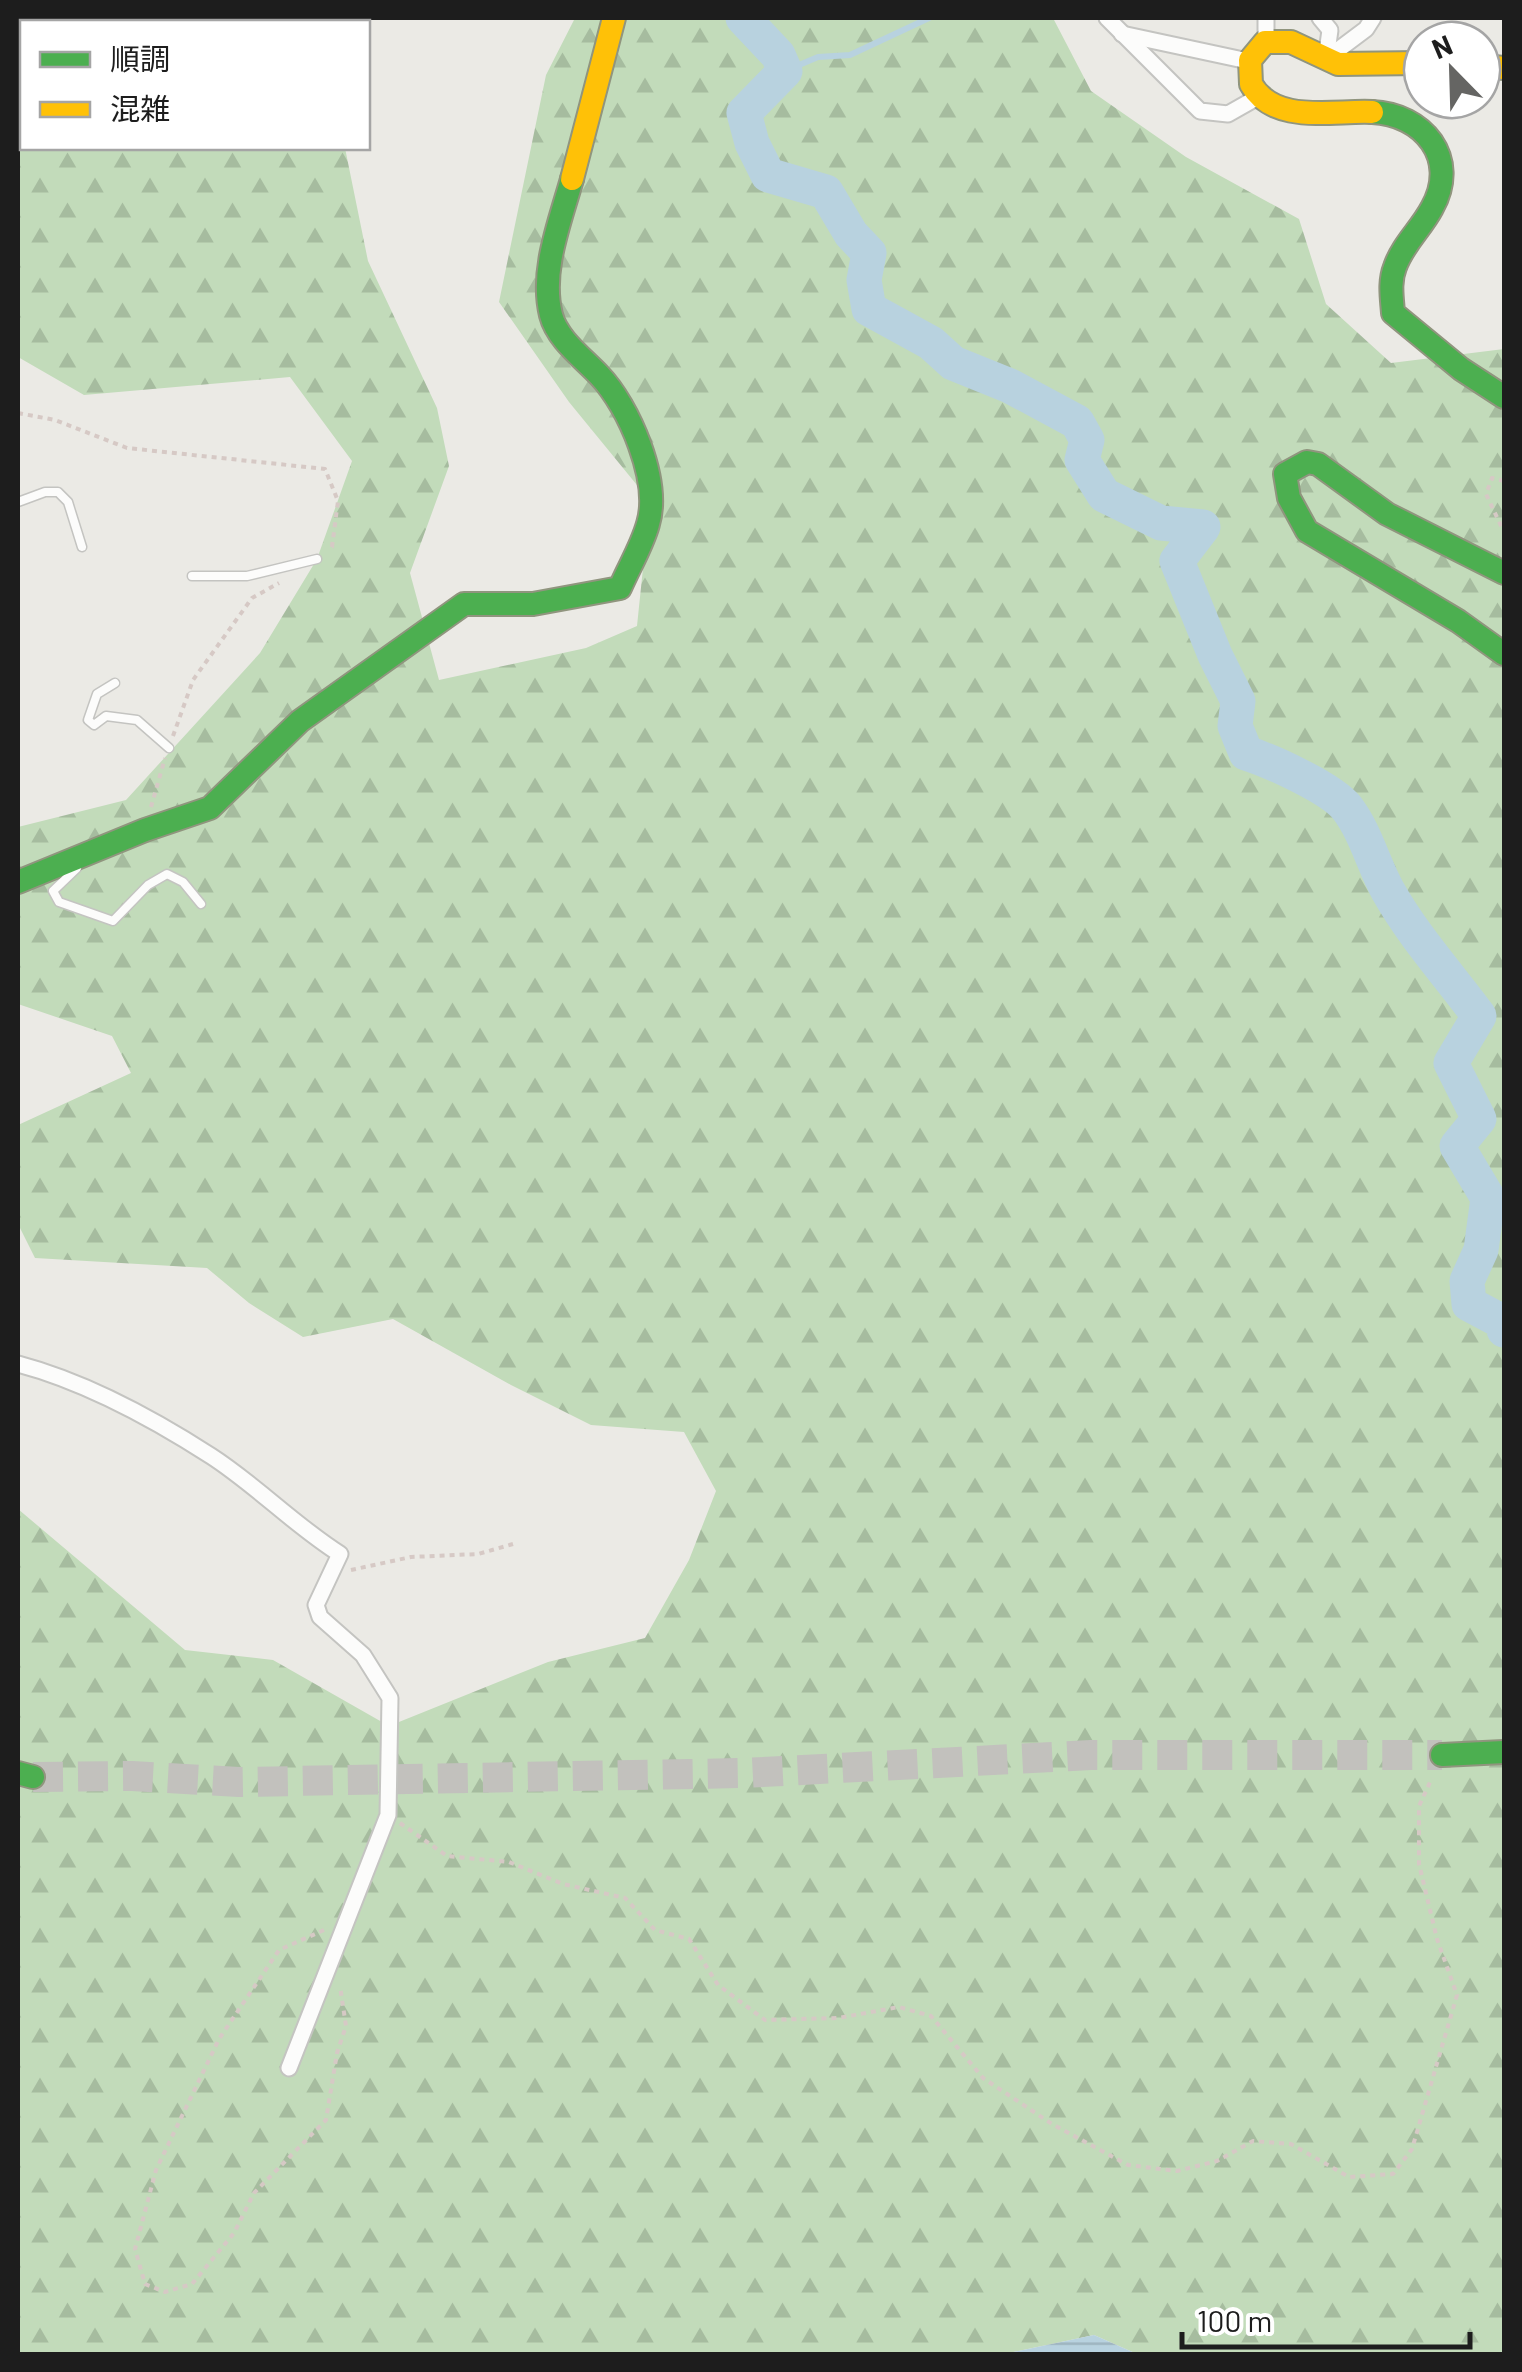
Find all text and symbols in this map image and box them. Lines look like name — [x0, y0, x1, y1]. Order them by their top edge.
legend — [20, 20, 370, 150]
north arrow — [1402, 20, 1502, 120]
text: N — [1427, 27, 1457, 65]
text: 順調 — [110, 40, 170, 76]
text: 混雑 — [110, 90, 170, 126]
scale bar — [1182, 2287, 1470, 2349]
text: 100 m — [1197, 2302, 1272, 2338]

